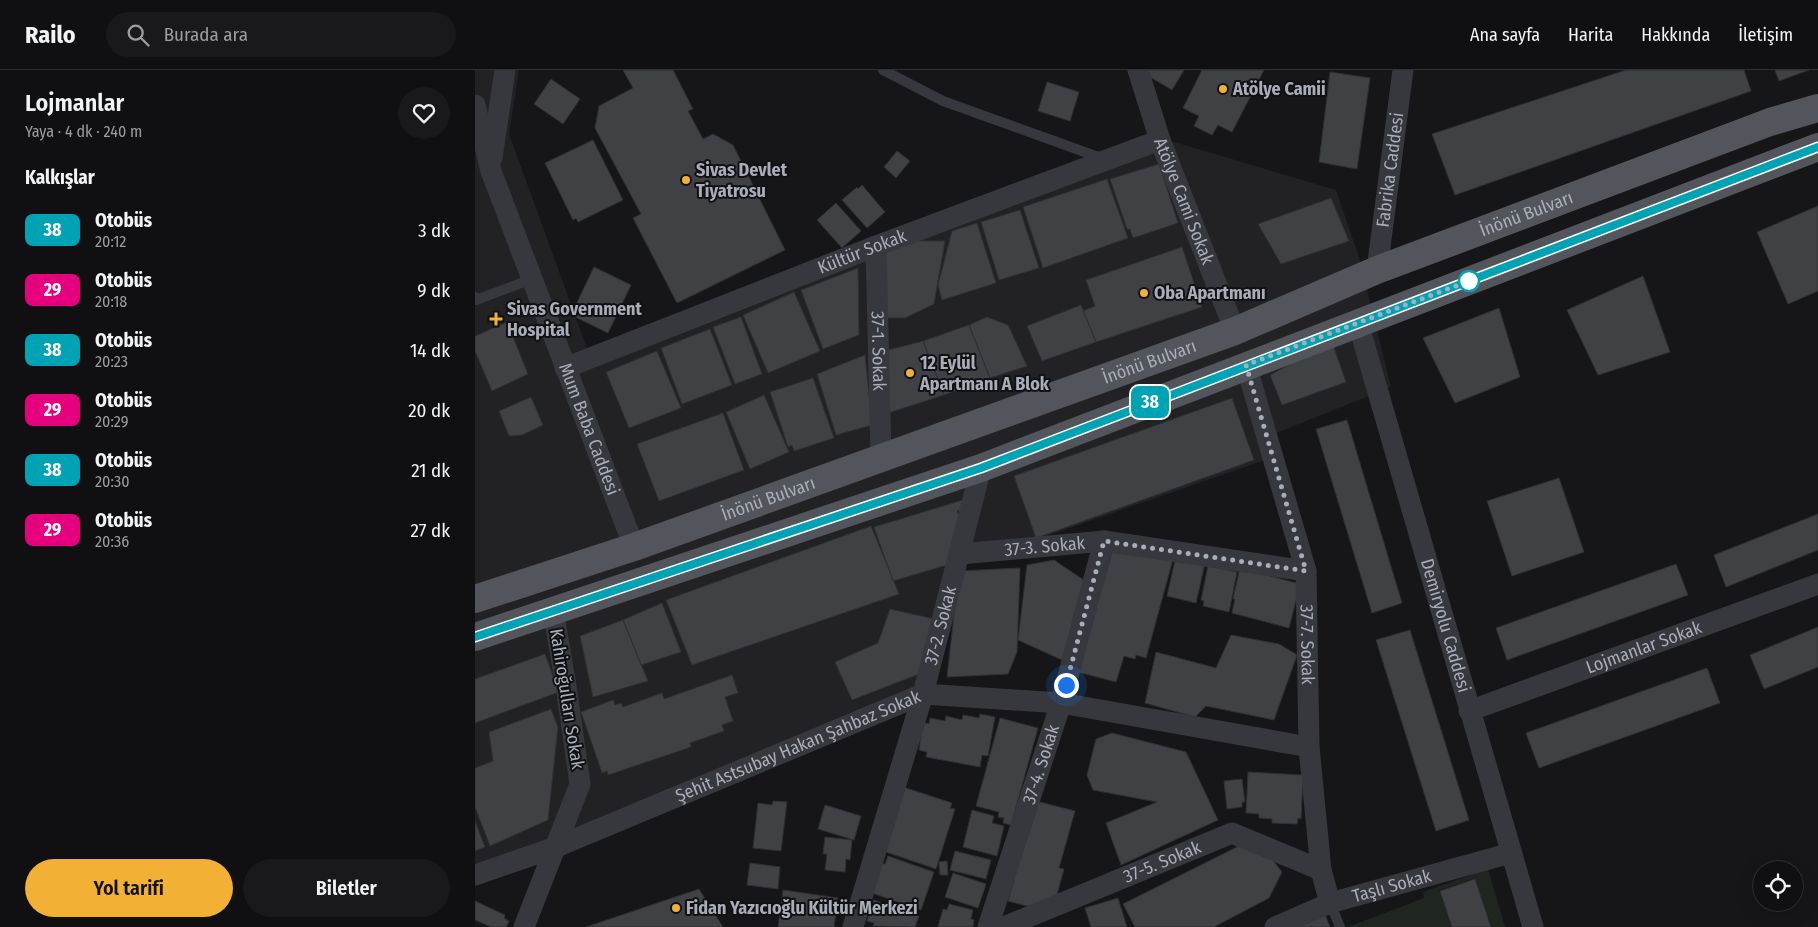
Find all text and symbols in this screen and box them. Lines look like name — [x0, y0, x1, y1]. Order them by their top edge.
search box — [106, 12, 456, 57]
text: Railo — [25, 21, 76, 49]
icon: search — [124, 21, 152, 49]
text: Burada ara — [164, 23, 248, 46]
text: Ana sayfa — [1470, 24, 1540, 46]
text: Harita — [1568, 24, 1613, 46]
text: Hakkında — [1641, 24, 1710, 46]
text: İletişim — [1738, 24, 1793, 46]
place label: Atölye Camii — [1232, 78, 1326, 100]
marker: Atölye Camii — [1217, 83, 1229, 95]
button: heart — [398, 87, 450, 139]
text: Lojmanlar — [25, 89, 124, 117]
street label: Fabrika Caddesi — [1372, 111, 1408, 229]
text: Yaya · 4 dk · 240 m — [25, 122, 142, 141]
street label: Atölye Cami Sokak — [1149, 135, 1219, 268]
place label: Sivas Devlet Tiyatrosu — [696, 159, 788, 202]
text: Kalkışlar — [25, 166, 95, 189]
marker: Sivas Devlet Tiyatrosu — [680, 174, 692, 186]
street label: İnönü Bulvarı — [1476, 186, 1576, 241]
text: Otobüs — [95, 209, 152, 232]
text: 38 — [43, 219, 62, 241]
text: 3 dk — [418, 219, 450, 242]
street label: Kültür Sokak — [815, 224, 910, 279]
text: 20:12 — [95, 232, 126, 251]
text: Otobüs — [95, 269, 152, 292]
unlabelled marker — [1458, 270, 1480, 292]
text: 29 — [44, 279, 61, 301]
text: 9 dk — [417, 279, 450, 302]
place label: Oba Apartmanı — [1154, 282, 1266, 304]
marker: Oba Apartmanı — [1138, 287, 1150, 299]
text: 20:18 — [95, 292, 127, 311]
place label: Sivas Government Hospital — [507, 298, 642, 341]
street label: 37-1. Sokak — [867, 311, 890, 392]
marker: Sivas Government Hospital — [489, 312, 503, 326]
text: Otobüs — [95, 329, 152, 352]
street label: İnönü Bulvarı — [1100, 335, 1199, 389]
text: 38 — [43, 339, 62, 361]
text: 14 dk — [410, 339, 450, 362]
text: 20:23 — [95, 352, 128, 371]
place label: 12 Eylül Apartmanı A Blok — [919, 352, 1050, 395]
street label: Mum Baba Caddesi — [554, 360, 624, 498]
marker: 12 Eylül Apartmanı A Blok — [904, 367, 916, 379]
line badge: 38 — [1127, 386, 1173, 418]
text: Otobüs — [95, 389, 152, 412]
text: 38 — [1141, 391, 1159, 413]
text: 29 — [44, 399, 61, 421]
text: 20 dk — [408, 399, 450, 422]
text: 20:29 — [95, 412, 129, 431]
text: Otobüs — [95, 449, 152, 472]
text: 38 — [43, 459, 62, 481]
text: 21 dk — [411, 459, 450, 482]
text: 20:30 — [95, 472, 129, 491]
street label: İnönü Bulvarı — [718, 472, 818, 526]
text: Otobüs — [95, 509, 152, 532]
text: 29 — [44, 519, 61, 541]
text: 27 dk — [411, 519, 450, 542]
text: 20:36 — [95, 532, 129, 551]
street label: 37-3. Sokak — [1003, 532, 1087, 561]
street label: Demiryolu Caddesi — [1416, 556, 1475, 695]
street label: 37-2. Sokak — [920, 583, 961, 667]
street label: 37-7. Sokak — [1296, 604, 1319, 685]
street label: Lojmanlar Sokak — [1583, 616, 1705, 679]
street label: Kahiroğulları Sokak — [545, 627, 589, 772]
your location — [1054, 673, 1079, 698]
street label: Şehit Astsubay Hakan Şahbaz Sokak — [672, 685, 924, 807]
street label: 37-4. Sokak — [1018, 721, 1064, 807]
street label: 37-5. Sokak — [1120, 836, 1205, 888]
button: Yol tarifi — [25, 859, 233, 917]
button: Biletler — [243, 859, 450, 917]
map controls — [1753, 861, 1803, 911]
button: locate — [1753, 861, 1803, 911]
street label: Taşlı Sokak — [1350, 864, 1434, 907]
place label: Fidan Yazıcıoğlu Kültür Merkezi — [686, 897, 918, 919]
marker: Fidan Yazıcıoğlu Kültür Merkezi — [670, 902, 682, 914]

